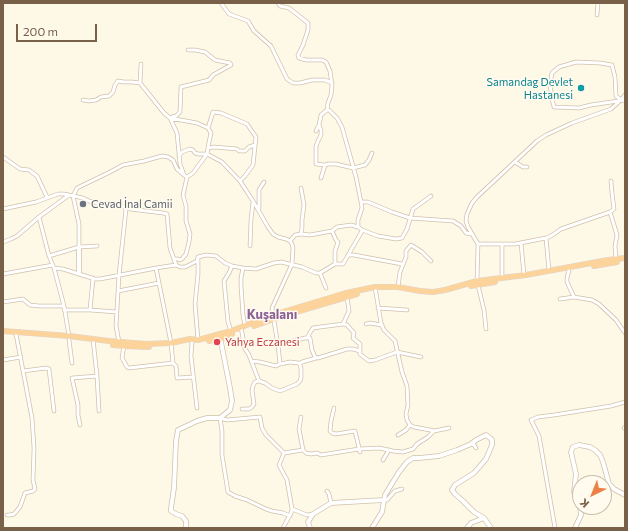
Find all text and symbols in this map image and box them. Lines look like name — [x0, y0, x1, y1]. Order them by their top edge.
scale bar — [18, 16, 99, 42]
text: 200 m — [23, 24, 58, 38]
place label: Samandag Devlet Hastanesi — [487, 75, 573, 101]
marker: Samandag Devlet Hastanesi — [576, 83, 586, 93]
place label: Cevad İnal Camii — [91, 197, 173, 211]
marker: Cevad İnal Camii — [78, 199, 88, 209]
district label: Kuşalanı — [247, 307, 297, 323]
place label: Yahya Eczanesi — [225, 335, 300, 349]
marker: Yahya Eczanesi — [212, 337, 222, 347]
north arrow — [572, 475, 612, 515]
text: K — [577, 496, 591, 511]

